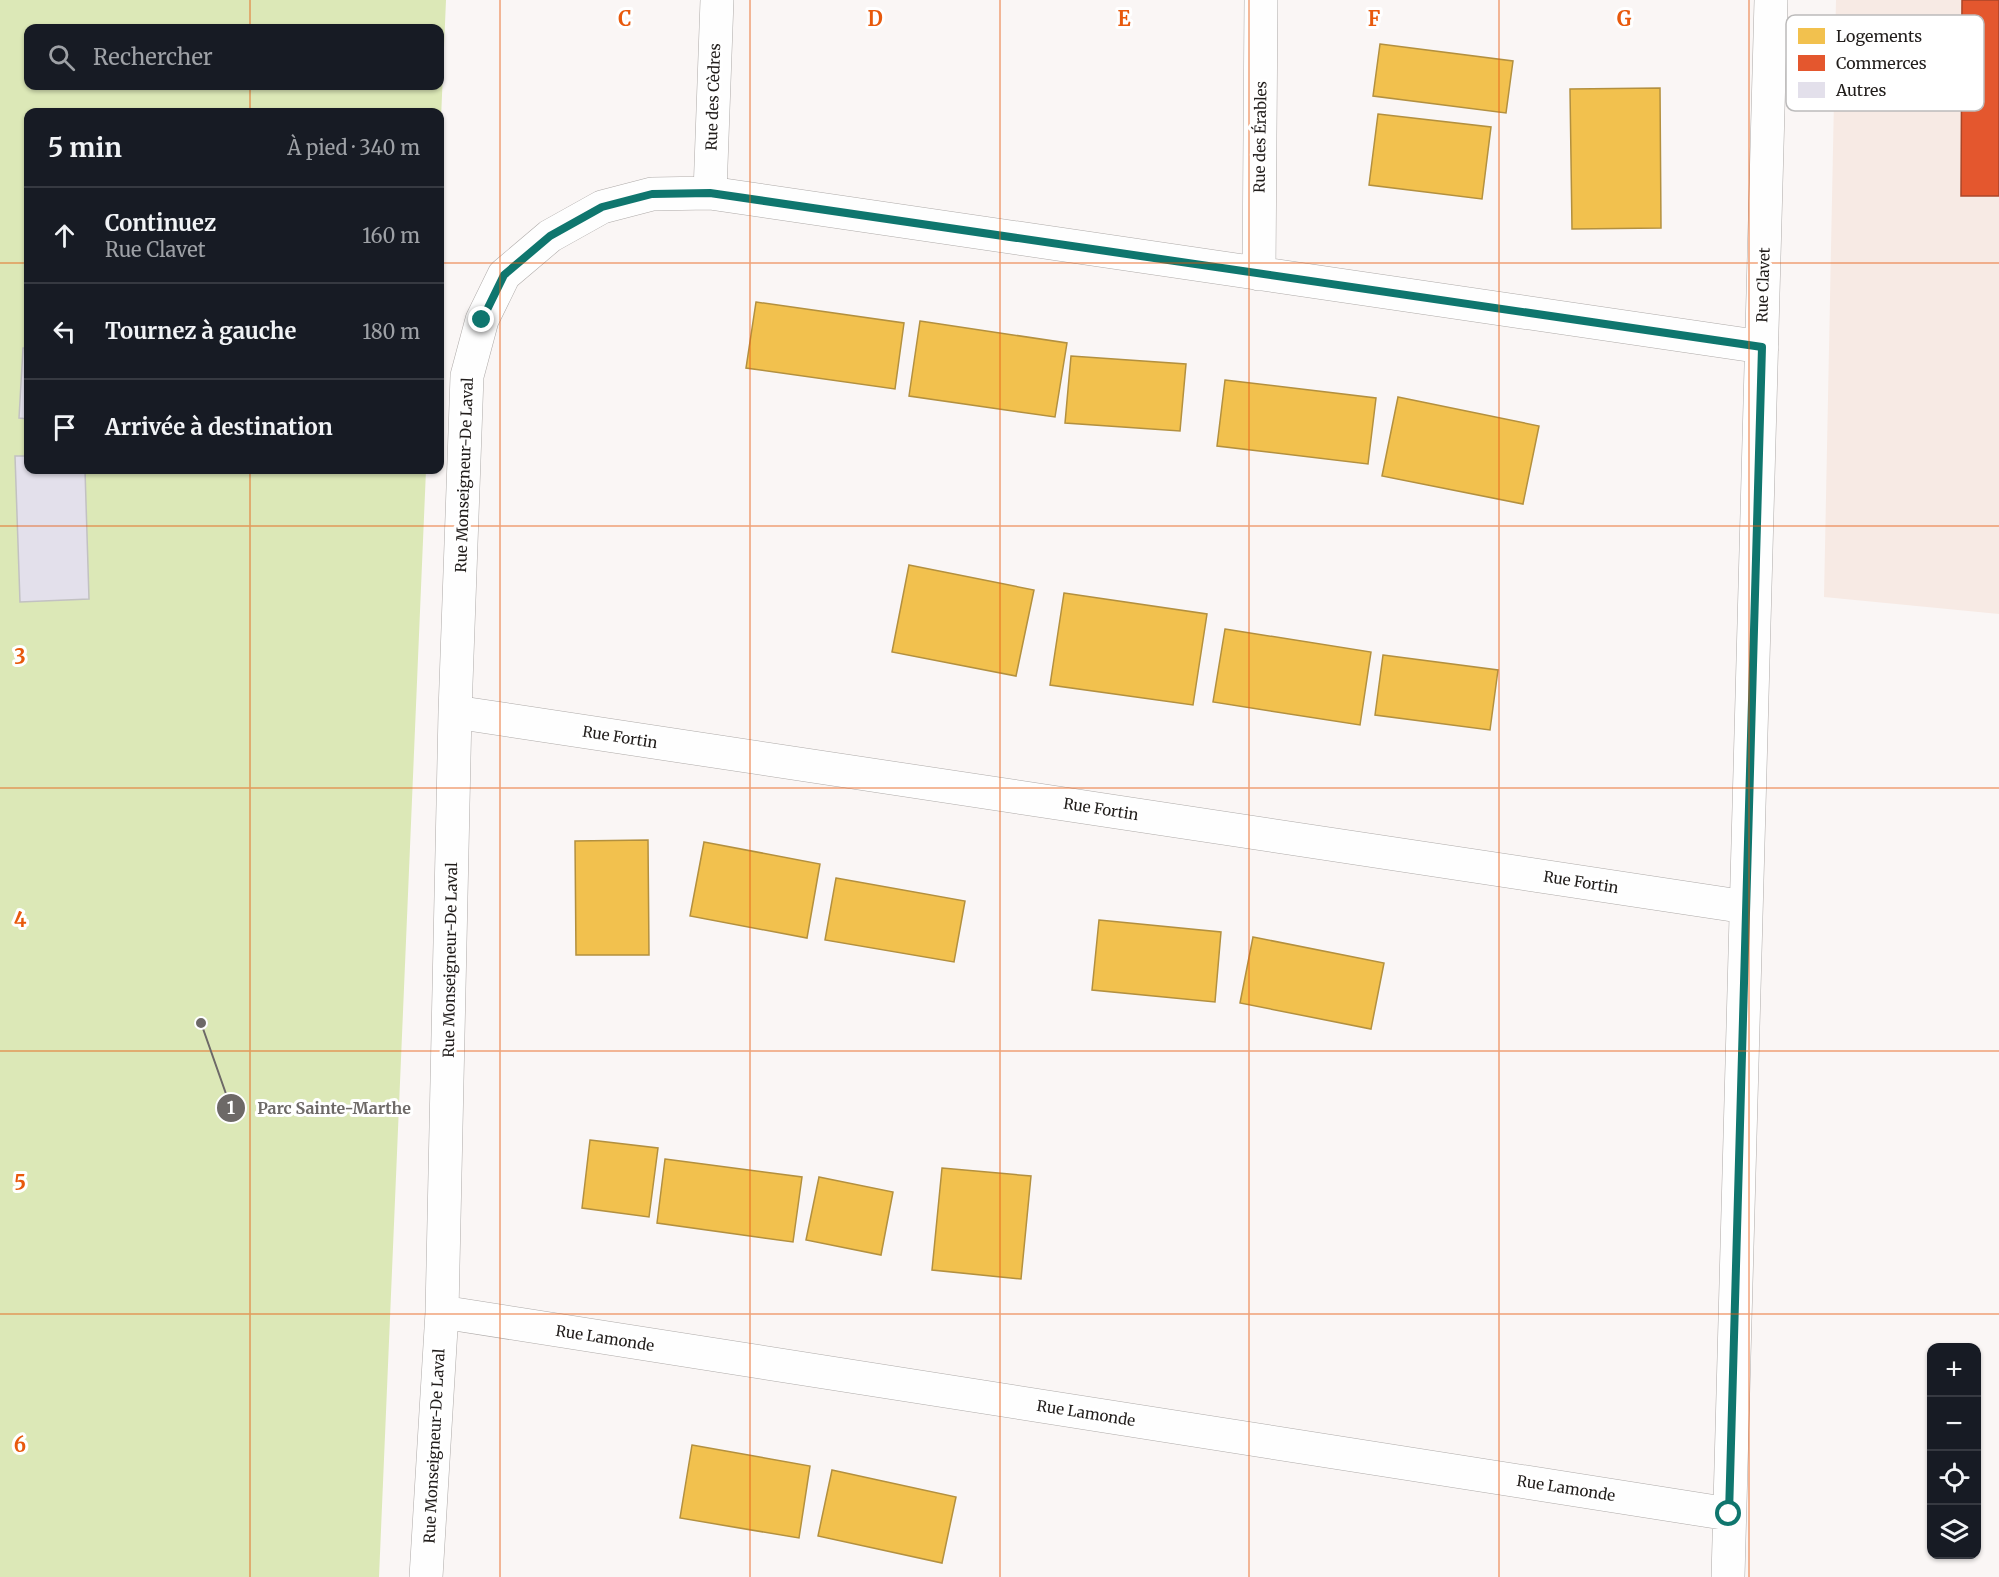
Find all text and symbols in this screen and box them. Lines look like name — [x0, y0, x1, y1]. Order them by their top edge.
text: C — [618, 6, 632, 31]
text: D — [867, 6, 883, 31]
text: E — [1117, 6, 1131, 31]
text: F — [1368, 6, 1381, 31]
text: G — [1617, 6, 1632, 31]
legend — [1786, 15, 1984, 111]
search box — [24, 24, 444, 90]
text: Logements — [1836, 26, 1922, 46]
icon: search — [45, 41, 78, 74]
text: Rechercher — [93, 43, 213, 71]
street label: Rue des Cèdres — [702, 43, 724, 151]
text: Commerces — [1836, 53, 1927, 73]
text: Autres — [1835, 80, 1886, 100]
street label: Rue des Érables — [1249, 81, 1270, 193]
text: 5 min — [48, 131, 122, 164]
text: À pied · 340 m — [287, 135, 420, 160]
text: Continuez — [105, 209, 216, 237]
icon: ahead — [48, 219, 81, 252]
text: 160 m — [362, 223, 420, 248]
text: Rue Clavet — [105, 237, 205, 262]
street label: Rue Clavet — [1752, 247, 1774, 323]
route end — [468, 306, 494, 332]
icon: left — [48, 315, 81, 348]
text: Tournez à gauche — [105, 317, 296, 345]
text: 180 m — [362, 319, 420, 344]
street label: Rue Monseigneur-De Laval — [451, 377, 477, 573]
icon: arrive — [48, 411, 81, 444]
text: Arrivée à destination — [105, 413, 333, 441]
text: 3 — [14, 644, 26, 669]
street label: Rue Fortin — [581, 722, 659, 752]
street label: Rue Fortin — [1062, 794, 1140, 824]
street label: Rue Monseigneur-De Laval — [439, 862, 461, 1058]
street label: Rue Fortin — [1542, 867, 1620, 897]
text: 4 — [14, 907, 27, 932]
callout: Parc Sainte-Marthe — [216, 1091, 423, 1125]
text: 1 — [227, 1096, 235, 1119]
text: Parc Sainte-Marthe — [257, 1098, 411, 1118]
text: 5 — [14, 1170, 26, 1195]
street label: Rue Lamonde — [554, 1321, 656, 1355]
map controls — [1927, 1343, 1981, 1559]
button: + — [1927, 1343, 1981, 1397]
street label: Rue Monseigneur-De Laval — [419, 1348, 449, 1544]
street label: Rue Lamonde — [1035, 1396, 1137, 1430]
button: − — [1927, 1397, 1981, 1451]
text: 6 — [14, 1432, 26, 1457]
button: locate — [1927, 1451, 1981, 1505]
street label: Rue Lamonde — [1515, 1471, 1617, 1505]
route start — [1715, 1500, 1741, 1526]
button: layers — [1927, 1505, 1981, 1559]

